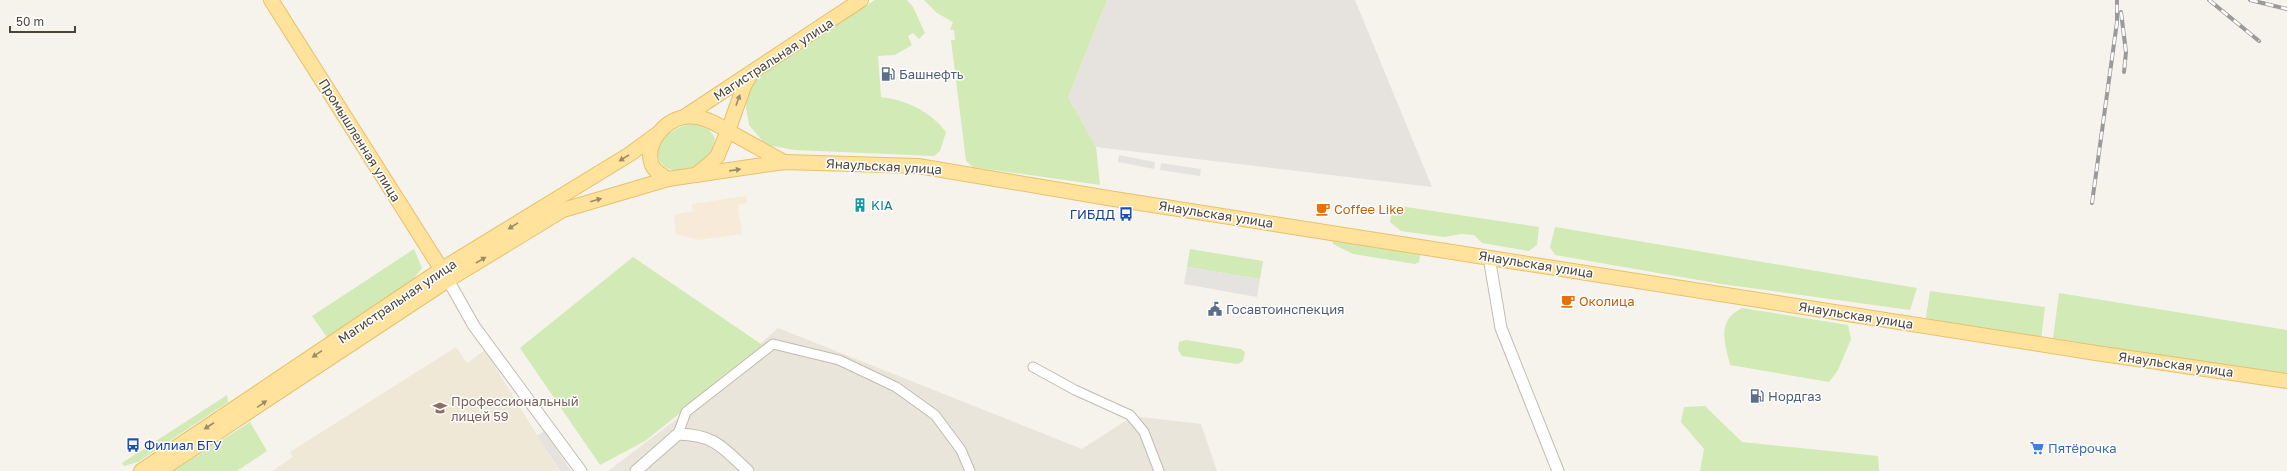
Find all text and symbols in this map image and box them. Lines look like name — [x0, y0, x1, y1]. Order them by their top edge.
scale bar — [10, 8, 75, 34]
text: 50 m — [16, 14, 44, 29]
street label: Магистральная улица — [710, 14, 836, 104]
fuel station icon: Башнефть — [880, 66, 896, 82]
place label: Башнефть — [899, 66, 964, 82]
street label: Промышленная улица — [316, 76, 404, 204]
one-way arrow — [736, 94, 742, 106]
one-way arrow — [618, 154, 630, 161]
street label: Янаульская улица — [826, 155, 942, 177]
one-way arrow — [729, 167, 741, 173]
one-way arrow — [590, 197, 602, 203]
building icon: KIA — [852, 197, 868, 213]
place label: KIA — [871, 197, 893, 213]
street label: Янаульская улица — [1157, 197, 1275, 231]
cafe icon: Coffee Like — [1315, 201, 1331, 217]
place label: Coffee Like — [1334, 201, 1404, 217]
place label: ГИБДД — [1070, 206, 1116, 222]
bus stop icon: ГИБДД — [1118, 206, 1134, 222]
one-way arrow — [508, 222, 518, 230]
street label: Янаульская улица — [1477, 247, 1595, 281]
street label: Магистральная улица — [335, 255, 459, 347]
one-way arrow — [475, 256, 487, 263]
cafe icon: Околица — [1560, 293, 1576, 309]
place label: Околица — [1579, 293, 1635, 309]
street label: Янаульская улица — [1797, 298, 1915, 332]
public building icon: Госавтоинспекция — [1207, 301, 1223, 317]
place label: Госавтоинспекция — [1226, 301, 1345, 317]
street label: Янаульская улица — [2117, 348, 2235, 380]
one-way arrow — [312, 350, 322, 358]
fuel station icon: Нордгаз — [1749, 388, 1765, 404]
place label: Нордгаз — [1768, 388, 1821, 404]
place label: Профессиональный лицей 59 — [451, 393, 579, 424]
one-way arrow — [256, 400, 268, 407]
school or university icon: Профессиональный лицей 59 — [432, 400, 448, 416]
one-way arrow — [204, 422, 214, 430]
bus stop icon: Филиал БГУ — [125, 437, 141, 453]
place label: Филиал БГУ — [144, 437, 222, 453]
supermarket icon: Пятёрочка — [2029, 440, 2045, 456]
place label: Пятёрочка — [2048, 440, 2117, 456]

